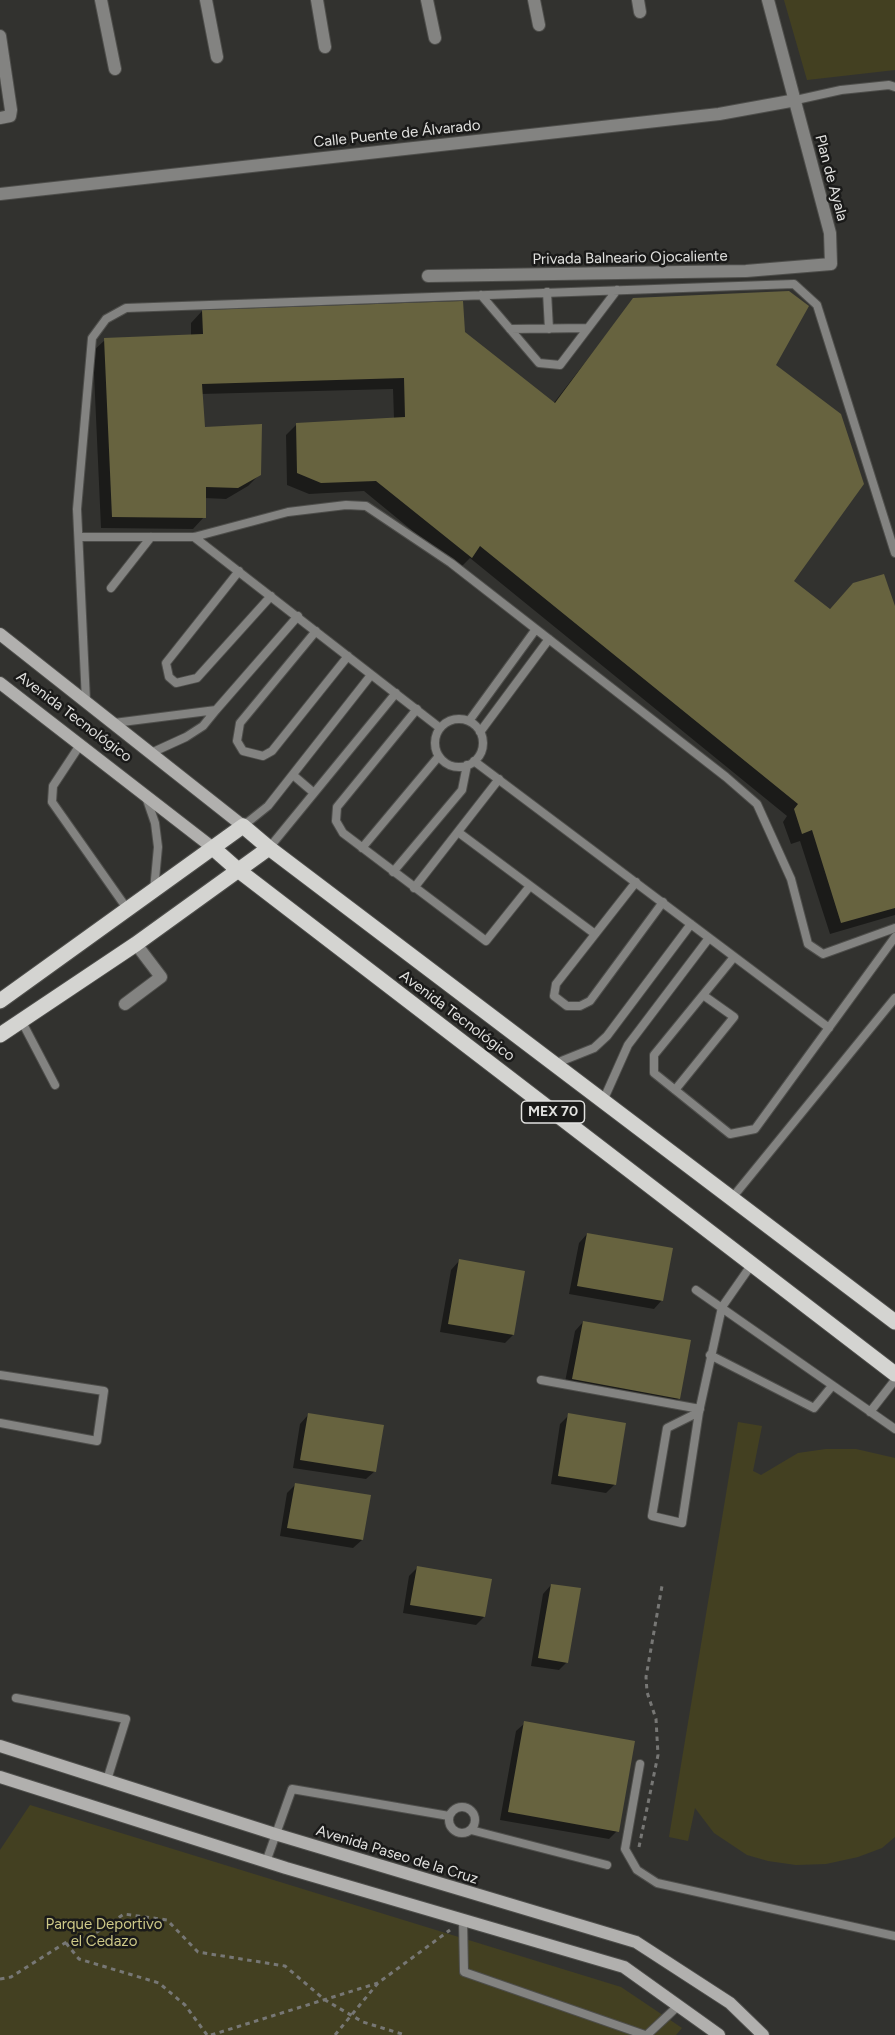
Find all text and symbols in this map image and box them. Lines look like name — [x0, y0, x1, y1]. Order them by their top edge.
street label: Calle Puente de Álvarado — [313, 116, 481, 152]
street label: Plan de Ayala — [811, 133, 851, 223]
street label: Privada Balneario Ojocaliente — [532, 247, 728, 269]
street label: Avenida Tecnológico — [13, 668, 135, 766]
street label: Avenida Tecnológico — [396, 967, 518, 1065]
road number: MEX 70 — [522, 1101, 584, 1123]
street label: Avenida Paseo de la Cruz — [314, 1822, 480, 1888]
park label: Parque Deportivo el Cedazo — [46, 1916, 162, 1951]

